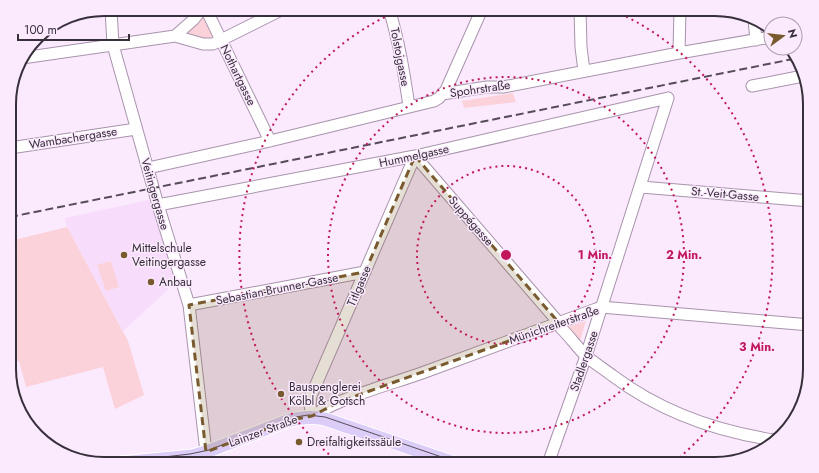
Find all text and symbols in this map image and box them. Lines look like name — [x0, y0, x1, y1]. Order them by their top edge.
scale bar — [18, 16, 129, 42]
north arrow — [763, 16, 803, 56]
text: 100 m — [24, 21, 57, 39]
street label: Tolstojgasse — [385, 26, 415, 88]
text: N — [784, 27, 802, 40]
street label: Nothartgasse — [215, 41, 261, 109]
street label: Spohrstraße — [449, 76, 511, 102]
street label: Wambachergasse — [28, 122, 118, 154]
street label: Hummelgasse — [377, 140, 451, 172]
street label: Veitingergasse — [136, 156, 174, 232]
street label: St.-Veit-Gasse — [690, 182, 760, 206]
street label: Suppégasse — [444, 192, 498, 250]
place label: Mittelschule Veitingergasse — [132, 239, 206, 271]
text: 1 Min. — [578, 246, 612, 264]
text: 2 Min. — [666, 246, 702, 264]
centre of rings — [499, 248, 513, 262]
marker: Mittelschule Veitingergasse — [119, 250, 129, 260]
street label: Titlgasse — [342, 263, 376, 309]
street label: Sebastian-Brunner-Gasse — [214, 268, 340, 310]
place label: Anbau — [159, 273, 192, 291]
marker: Anbau — [146, 277, 156, 287]
street label: Münichreiterstraße — [506, 301, 602, 349]
street label: Stadlergasse — [565, 328, 603, 394]
text: 3 Min. — [739, 338, 775, 356]
place label: Bauspenglerei Kölbl & Gotsch — [289, 378, 365, 410]
marker: Bauspenglerei Kölbl & Gotsch — [276, 389, 286, 399]
street label: Lainzer Straße — [226, 410, 300, 452]
place label: Dreifaltigkeitssäule — [307, 433, 401, 451]
marker: Dreifaltigkeitssäule — [294, 437, 304, 447]

